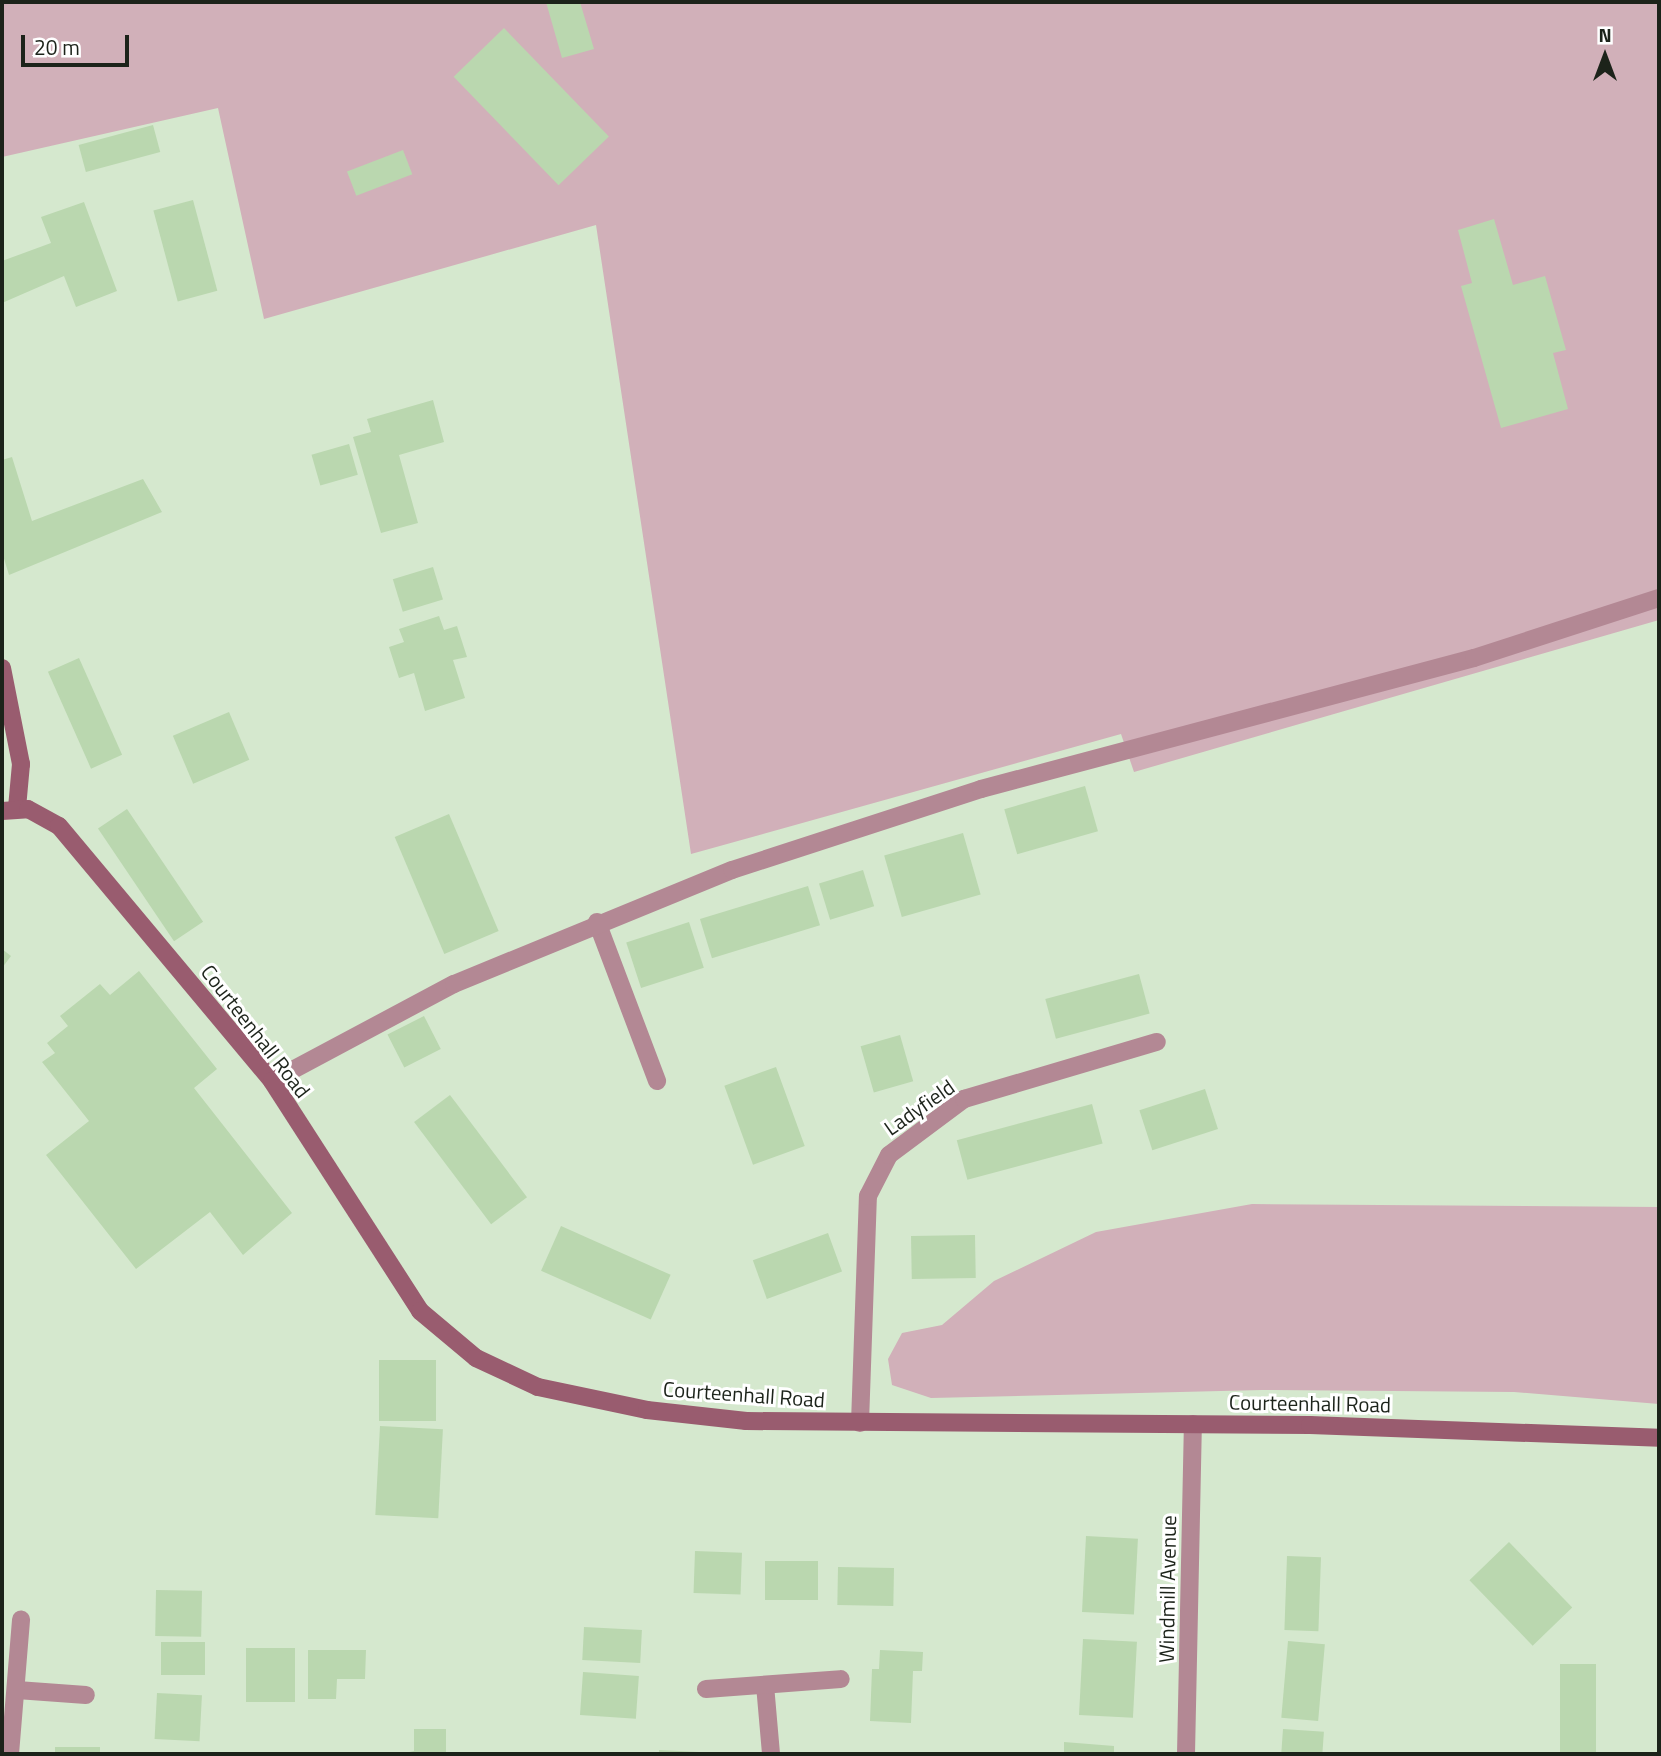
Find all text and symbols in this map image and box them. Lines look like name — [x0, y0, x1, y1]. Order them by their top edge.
text: N — [1598, 20, 1612, 49]
scale bar — [24, 21, 133, 65]
north arrow — [1570, 21, 1640, 91]
text: 20 m — [34, 31, 80, 63]
street label: Courteenhall Road — [196, 959, 316, 1103]
street label: Ladyfield — [879, 1074, 959, 1140]
street label: Courteenhall Road — [662, 1376, 826, 1412]
street label: Courteenhall Road — [1229, 1389, 1391, 1417]
street label: Windmill Avenue — [1153, 1515, 1181, 1663]

